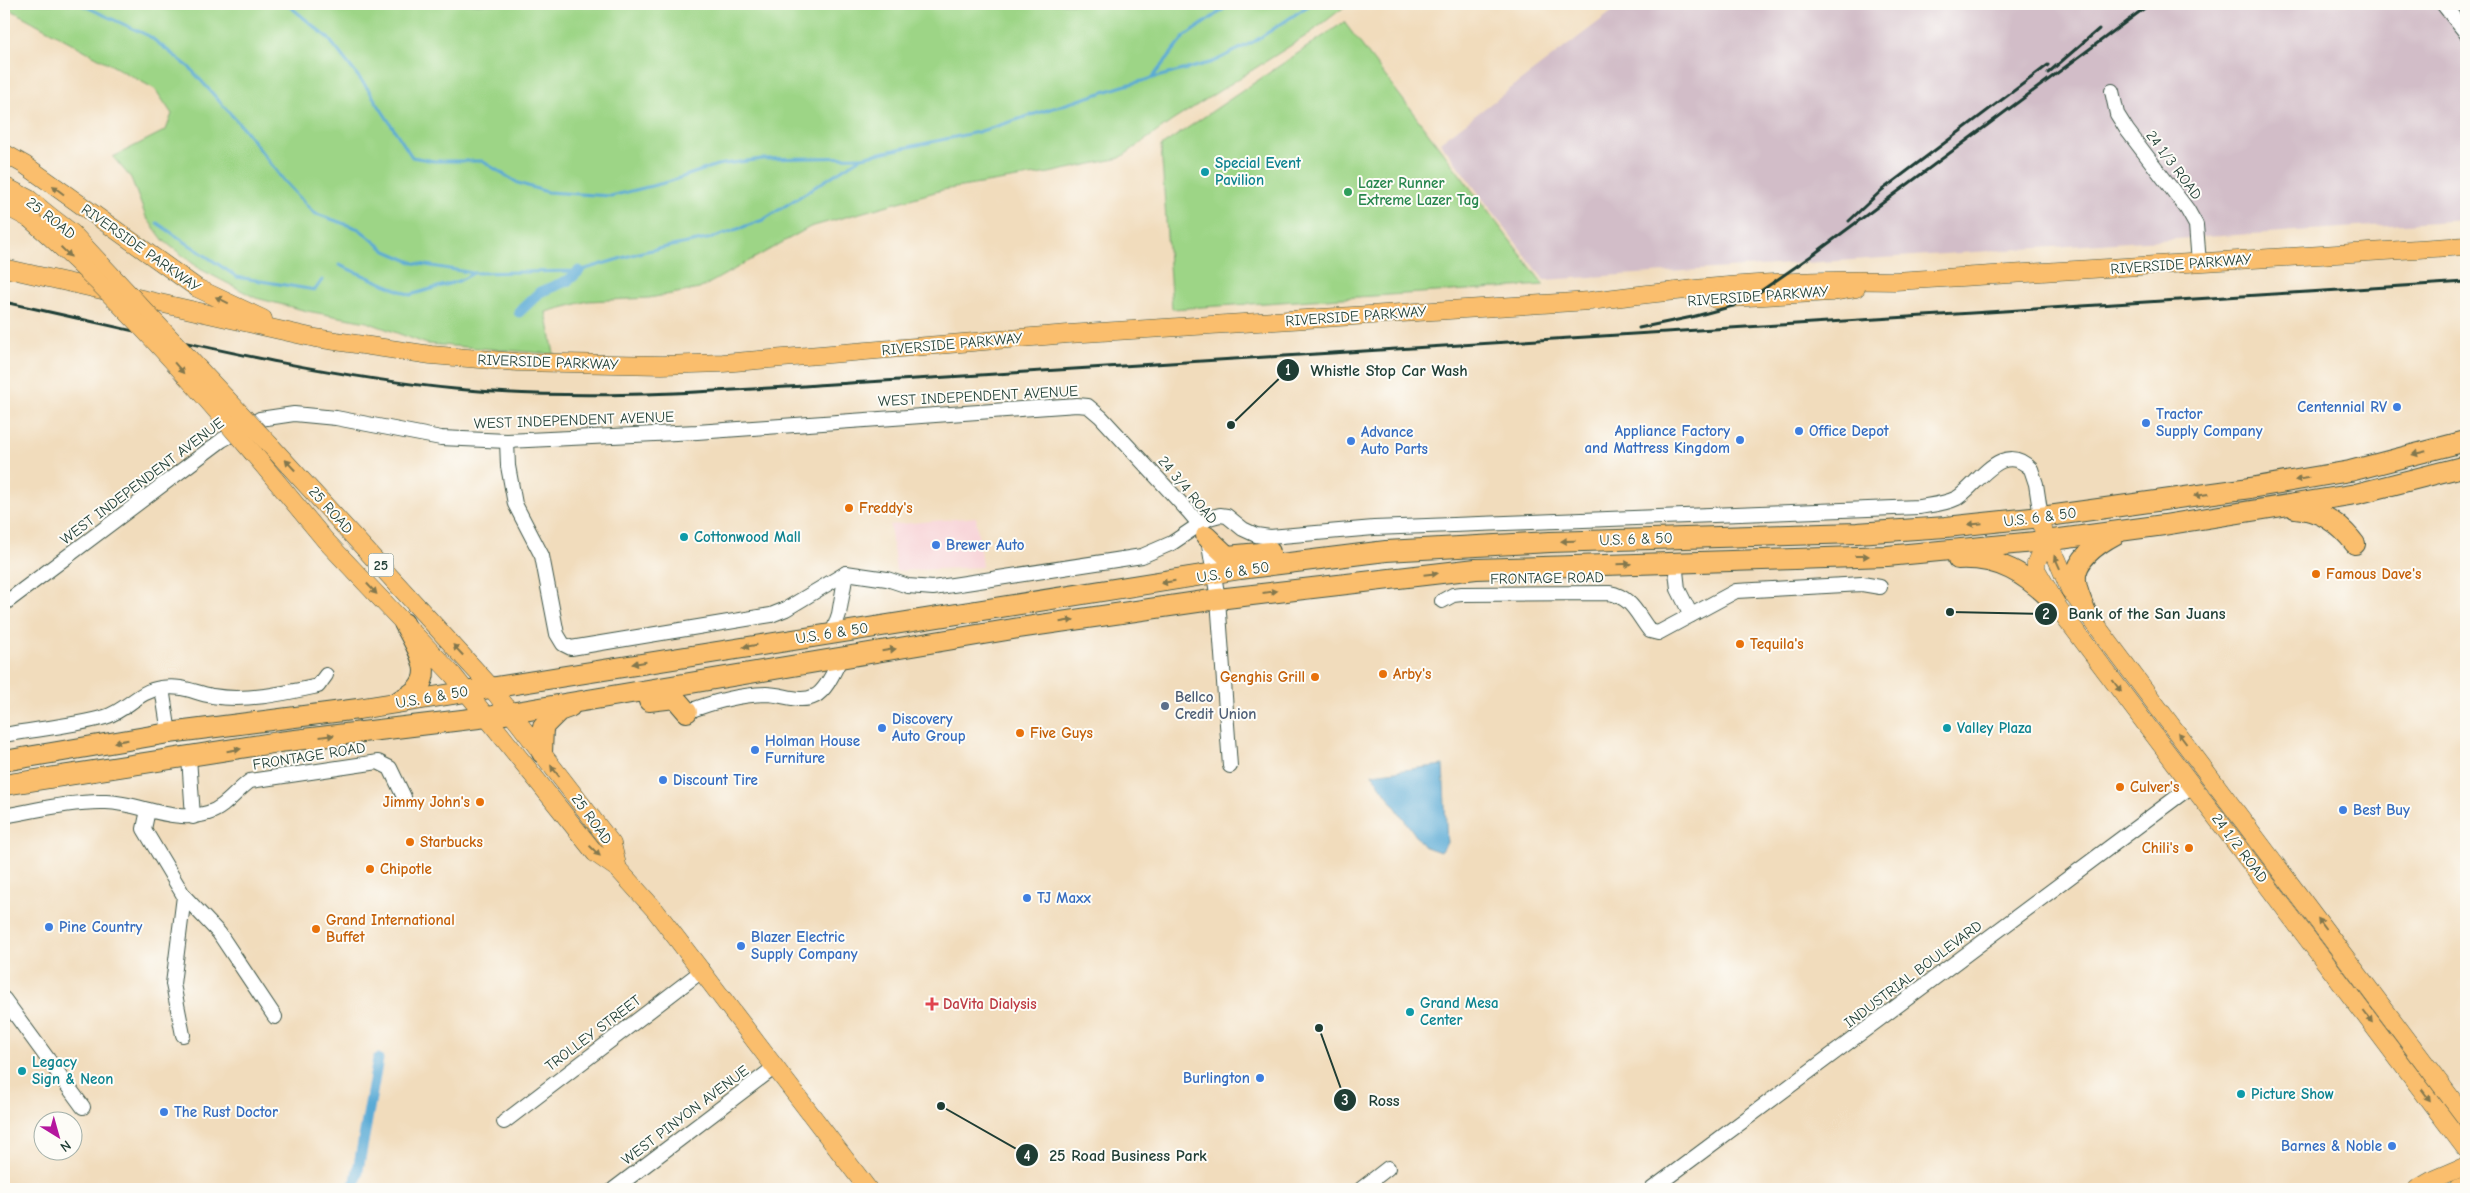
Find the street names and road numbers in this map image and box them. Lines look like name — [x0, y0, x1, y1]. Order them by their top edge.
street label: 24 1/3 ROAD — [2142, 127, 2206, 203]
street label: 25 ROAD — [23, 193, 79, 243]
street label: RIVERSIDE PARKWAY — [78, 200, 204, 296]
street label: RIVERSIDE PARKWAY — [2110, 250, 2252, 278]
street label: RIVERSIDE PARKWAY — [1687, 282, 1829, 310]
street label: RIVERSIDE PARKWAY — [1285, 302, 1427, 330]
street label: RIVERSIDE PARKWAY — [881, 329, 1023, 359]
street label: RIVERSIDE PARKWAY — [477, 351, 619, 373]
street label: WEST INDEPENDENT AVENUE — [877, 382, 1079, 410]
street label: WEST INDEPENDENT AVENUE — [474, 408, 674, 432]
street label: WEST INDEPENDENT AVENUE — [57, 414, 227, 548]
street label: 24 3/4 ROAD — [1154, 452, 1222, 528]
street label: 25 ROAD — [305, 483, 357, 537]
street label: U.S. 6 & 50 — [2003, 504, 2077, 530]
street label: U.S. 6 & 50 — [1599, 529, 1673, 549]
road number: 25 — [368, 554, 394, 576]
street label: U.S. 6 & 50 — [1195, 557, 1271, 587]
street label: FRONTAGE ROAD — [1490, 568, 1604, 588]
street label: U.S. 6 & 50 — [794, 618, 870, 648]
street label: U.S. 6 & 50 — [394, 682, 470, 712]
street label: FRONTAGE ROAD — [251, 738, 367, 774]
street label: 25 ROAD — [568, 790, 616, 848]
street label: 24 1/2 ROAD — [2208, 810, 2272, 886]
street label: INDUSTRIAL BOULEVARD — [1841, 916, 1985, 1032]
street label: TROLLEY STREET — [542, 991, 645, 1075]
street label: WEST PINYON AVENUE — [618, 1061, 752, 1169]

